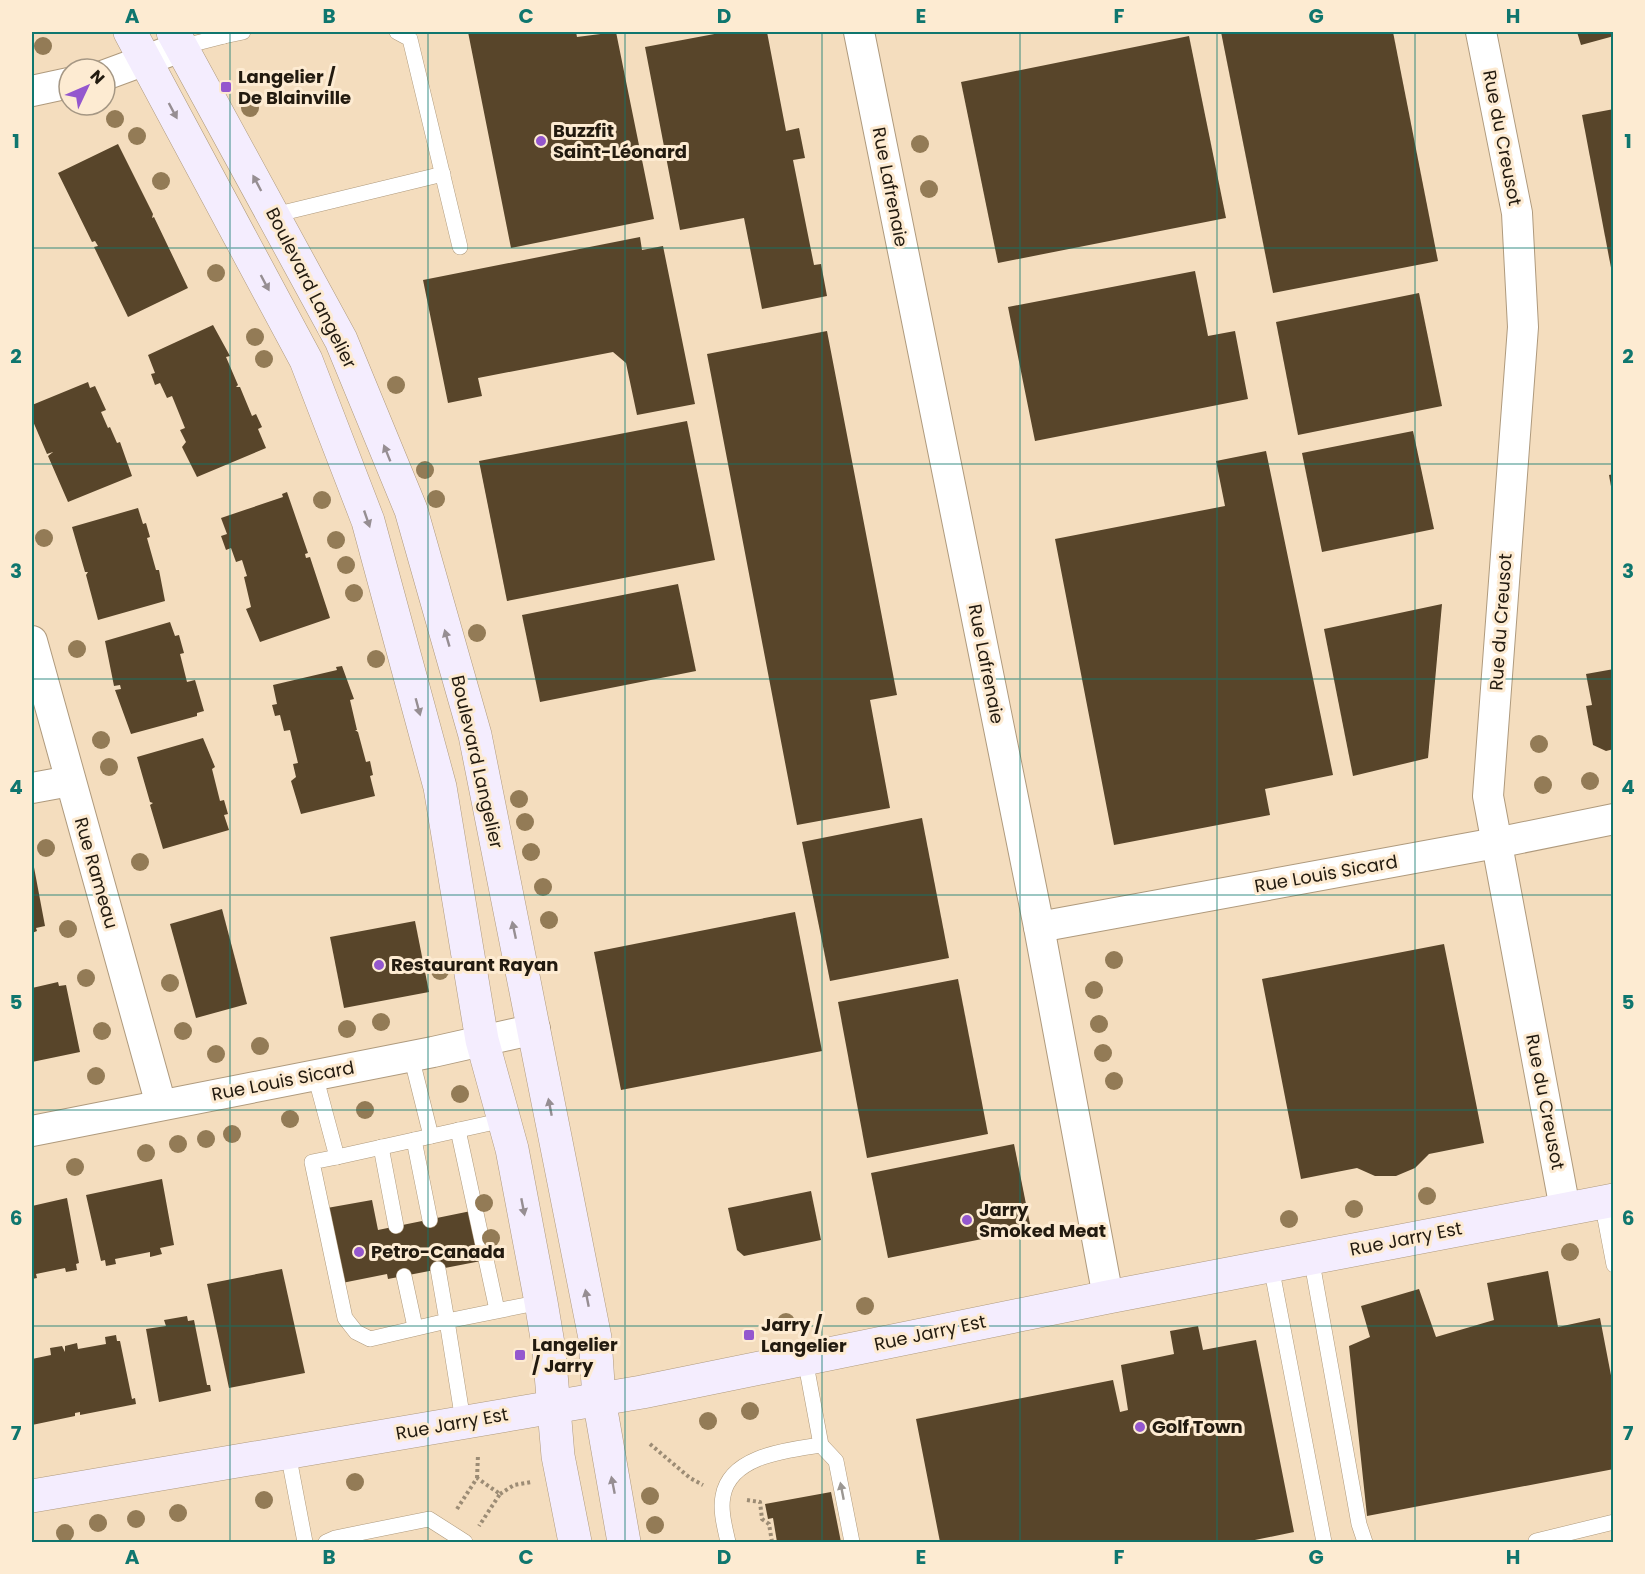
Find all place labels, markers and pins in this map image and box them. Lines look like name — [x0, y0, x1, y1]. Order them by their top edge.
place label: Langelier / De Blainville — [238, 64, 351, 110]
marker: Langelier / De Blainville — [219, 80, 233, 94]
place label: Buzzfit Saint-Léonard — [553, 118, 687, 164]
marker: Buzzfit Saint-Léonard — [534, 134, 548, 148]
place label: Restaurant Rayan — [391, 952, 558, 977]
marker: Restaurant Rayan — [372, 958, 386, 972]
place label: Jarry Smoked Meat — [979, 1197, 1106, 1243]
marker: Jarry Smoked Meat — [960, 1213, 974, 1227]
place label: Petro-Canada — [371, 1239, 505, 1264]
marker: Petro-Canada — [352, 1245, 366, 1259]
place label: Jarry / Langelier — [761, 1312, 847, 1358]
marker: Jarry / Langelier — [742, 1328, 756, 1342]
place label: Langelier / Jarry — [532, 1332, 618, 1378]
marker: Langelier / Jarry — [513, 1348, 527, 1362]
place label: Golf Town — [1152, 1414, 1243, 1439]
marker: Golf Town — [1133, 1420, 1147, 1434]

